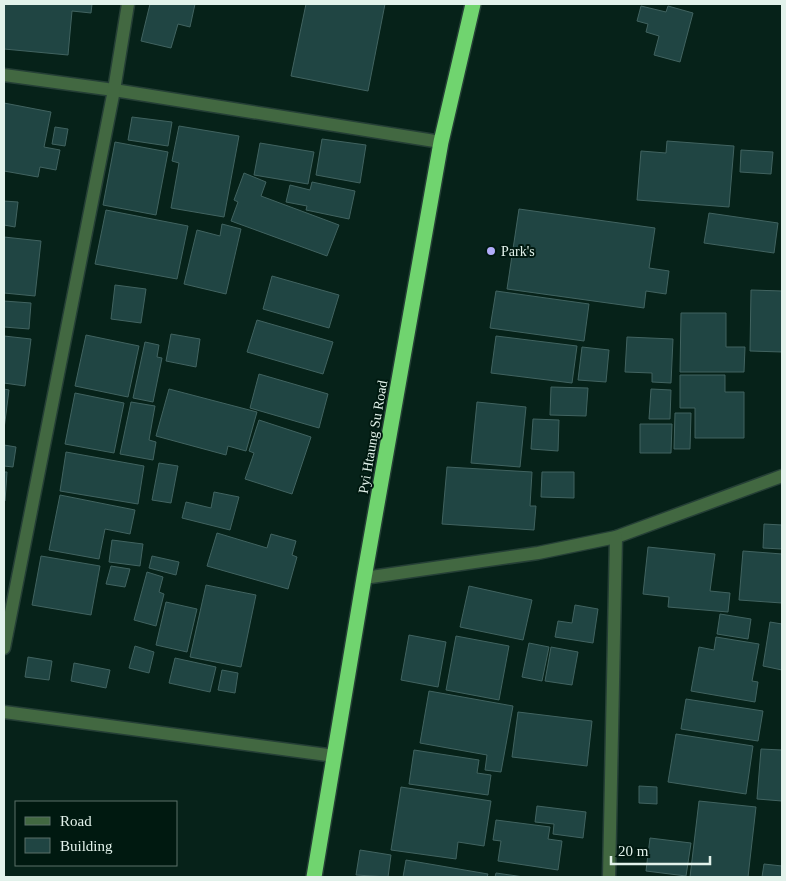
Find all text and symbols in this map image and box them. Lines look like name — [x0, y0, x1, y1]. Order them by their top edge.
place label: Park's — [501, 244, 535, 259]
marker: Park's — [485, 245, 497, 257]
street label: Pyi Htaung Su Road — [356, 379, 390, 495]
legend — [15, 801, 178, 866]
text: Road — [60, 813, 92, 829]
scale bar — [611, 834, 710, 866]
text: Building — [60, 838, 113, 854]
text: 20 m — [618, 843, 649, 859]

